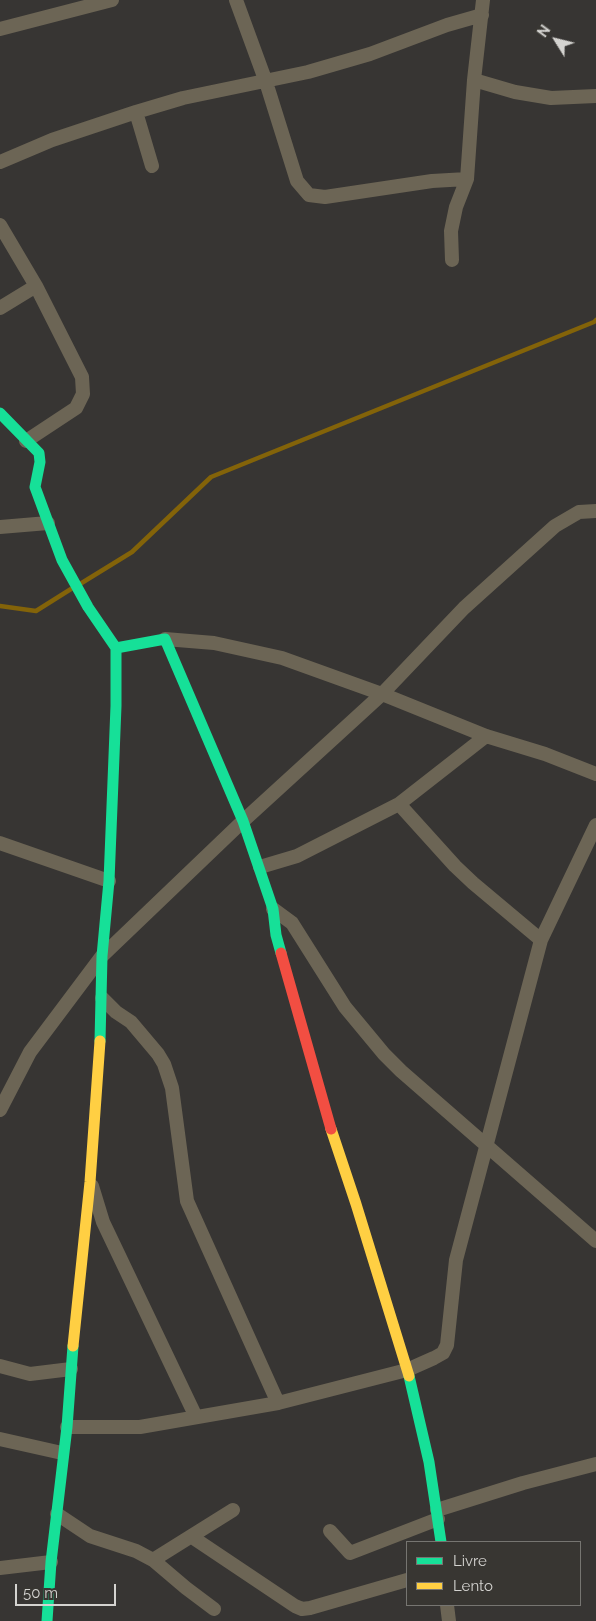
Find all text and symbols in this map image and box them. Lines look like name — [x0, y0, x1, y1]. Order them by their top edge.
north arrow — [531, 15, 581, 65]
text: N — [534, 22, 553, 40]
legend — [406, 1541, 581, 1606]
text: Livre — [453, 1552, 487, 1570]
scale bar — [18, 1574, 119, 1606]
text: Lento — [453, 1577, 493, 1595]
text: 50 m — [23, 1584, 58, 1602]

